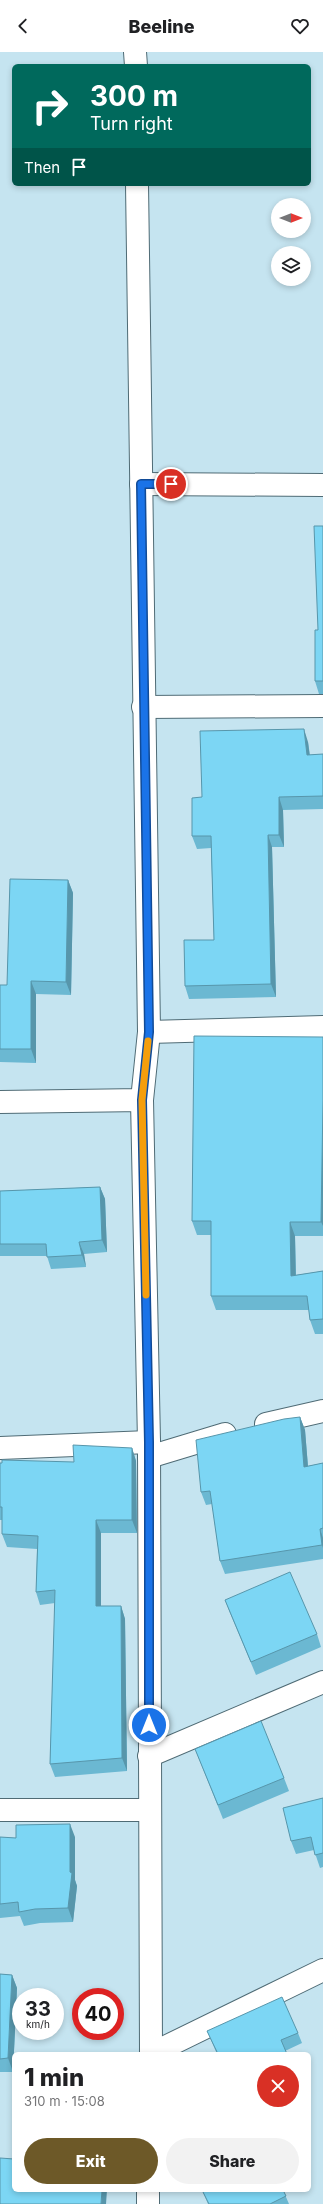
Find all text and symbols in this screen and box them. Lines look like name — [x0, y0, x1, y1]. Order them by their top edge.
icon: back — [12, 15, 34, 37]
icon: heart — [289, 15, 311, 37]
text: Beeline — [128, 16, 195, 37]
text: 300 m — [90, 79, 178, 113]
icon: right — [24, 80, 76, 132]
text: Turn right — [90, 113, 173, 134]
icon: arrive — [68, 156, 90, 178]
text: Then — [24, 158, 60, 177]
north arrow — [271, 198, 311, 238]
map controls — [271, 198, 311, 286]
button: layers — [271, 246, 311, 286]
pin — [154, 467, 188, 501]
icon: arrive — [160, 473, 182, 495]
position arrow — [128, 1704, 170, 1746]
speed limit sign: 40 — [72, 1988, 124, 2040]
text: 33 — [25, 1997, 51, 2021]
text: km/h — [26, 2018, 50, 2030]
text: 1 min — [24, 2063, 84, 2092]
button: close — [257, 2065, 299, 2107]
text: 310 m · 15:08 — [24, 2093, 105, 2109]
button: Exit — [24, 2138, 158, 2184]
button: Share — [166, 2138, 299, 2184]

